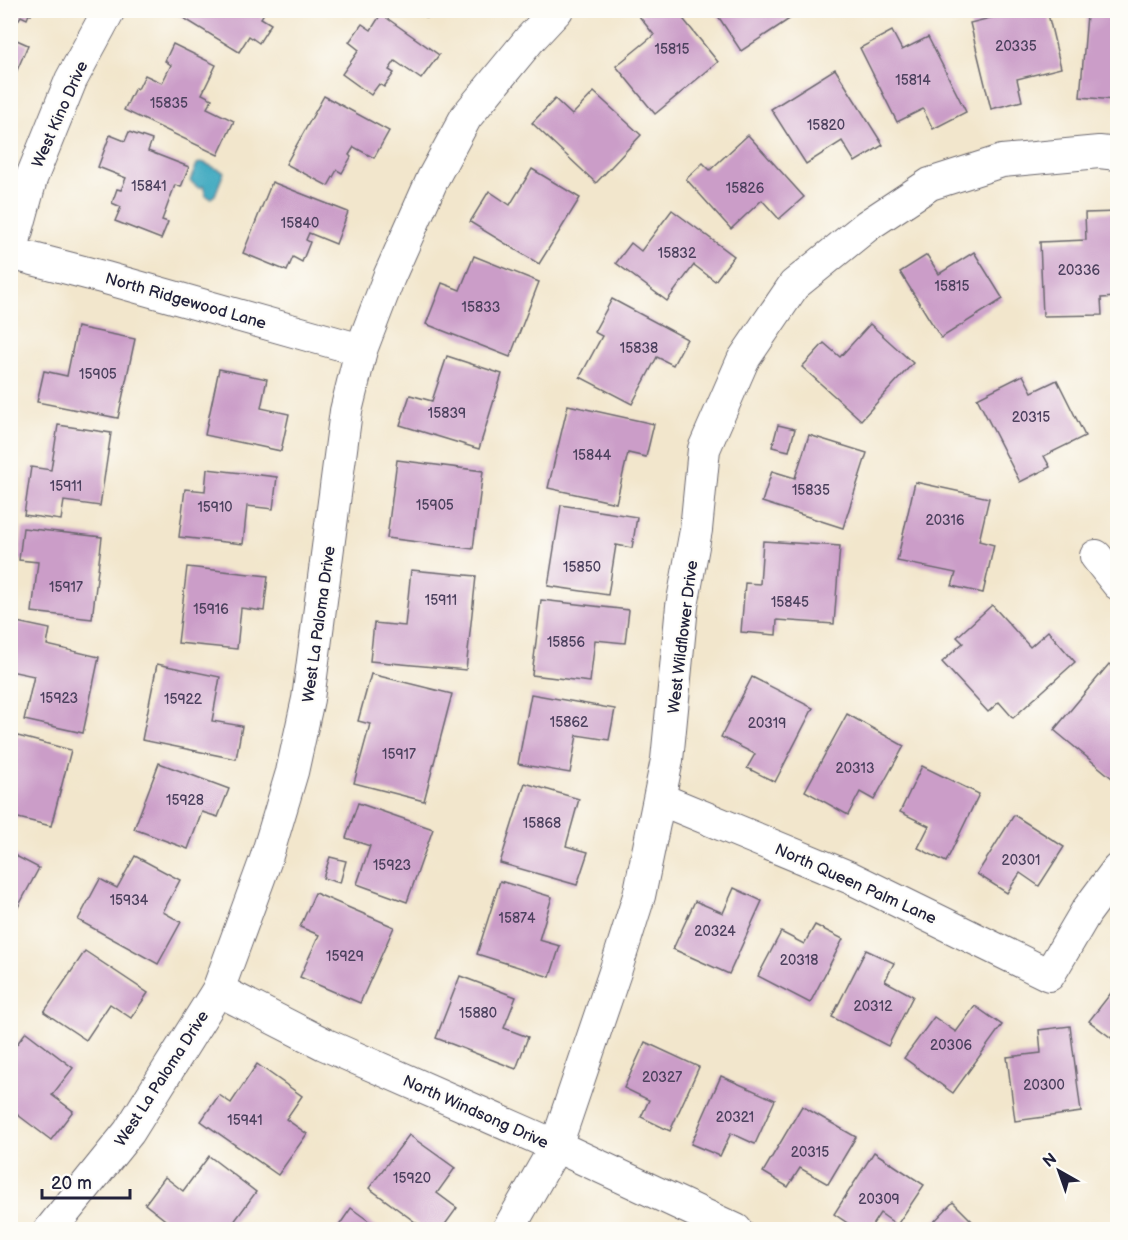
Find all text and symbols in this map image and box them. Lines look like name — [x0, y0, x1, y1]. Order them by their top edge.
house number: 20335 — [995, 38, 1037, 55]
house number: 15815 — [654, 41, 690, 58]
street label: West Kino Drive — [28, 58, 93, 171]
house number: 15814 — [895, 72, 931, 89]
house number: 15835 — [150, 95, 188, 112]
house number: 15820 — [807, 117, 845, 134]
house number: 15841 — [131, 178, 167, 195]
house number: 15826 — [726, 180, 765, 197]
house number: 15840 — [281, 215, 319, 232]
house number: 15832 — [658, 245, 697, 262]
house number: 20336 — [1058, 262, 1101, 279]
street label: North Ridgewood Lane — [103, 269, 269, 334]
house number: 15815 — [934, 278, 970, 295]
house number: 15833 — [462, 299, 500, 316]
house number: 15838 — [620, 340, 658, 357]
house number: 15905 — [79, 366, 117, 383]
house number: 15839 — [428, 405, 466, 422]
house number: 20315 — [1012, 409, 1050, 426]
house number: 15844 — [573, 447, 612, 464]
house number: 15911 — [50, 478, 82, 495]
house number: 15835 — [792, 482, 830, 499]
house number: 15905 — [416, 497, 454, 514]
house number: 15910 — [197, 499, 233, 516]
house number: 20316 — [925, 512, 965, 529]
street label: West La Paloma Drive — [299, 544, 340, 704]
house number: 15850 — [563, 559, 601, 576]
street label: West Wildflower Drive — [665, 559, 702, 715]
house number: 15917 — [49, 579, 83, 596]
house number: 15911 — [425, 592, 457, 609]
house number: 15845 — [771, 594, 809, 611]
house number: 15916 — [193, 601, 229, 618]
house number: 15856 — [547, 634, 586, 651]
house number: 15923 — [40, 690, 78, 707]
house number: 15922 — [164, 691, 203, 708]
house number: 15862 — [550, 714, 589, 731]
house number: 20319 — [748, 715, 786, 732]
house number: 15917 — [382, 746, 416, 763]
house number: 20313 — [835, 760, 875, 777]
house number: 15928 — [166, 792, 204, 809]
house number: 15868 — [523, 815, 561, 832]
street label: North Queen Palm Lane — [772, 840, 940, 929]
house number: 20301 — [1002, 852, 1040, 869]
house number: 15923 — [373, 857, 411, 874]
house number: 15934 — [110, 892, 149, 909]
house number: 15874 — [498, 910, 536, 927]
house number: 20324 — [694, 923, 736, 940]
house number: 15929 — [326, 948, 364, 965]
house number: 20318 — [780, 952, 818, 969]
house number: 20312 — [854, 998, 893, 1015]
house number: 15880 — [459, 1005, 497, 1022]
street label: West La Paloma Drive — [111, 1007, 213, 1150]
house number: 20306 — [930, 1037, 972, 1054]
house number: 20327 — [642, 1069, 682, 1086]
street label: North Windsong Drive — [400, 1072, 552, 1153]
house number: 20300 — [1023, 1077, 1065, 1094]
house number: 20321 — [716, 1109, 754, 1126]
house number: 15941 — [227, 1112, 263, 1129]
north arrow — [1029, 1141, 1089, 1201]
house number: 20315 — [791, 1144, 829, 1161]
text: N — [1040, 1150, 1061, 1172]
scale bar — [42, 1162, 130, 1200]
house number: 15920 — [393, 1170, 431, 1187]
text: 20 m — [51, 1173, 92, 1194]
house number: 20309 — [858, 1191, 900, 1208]

